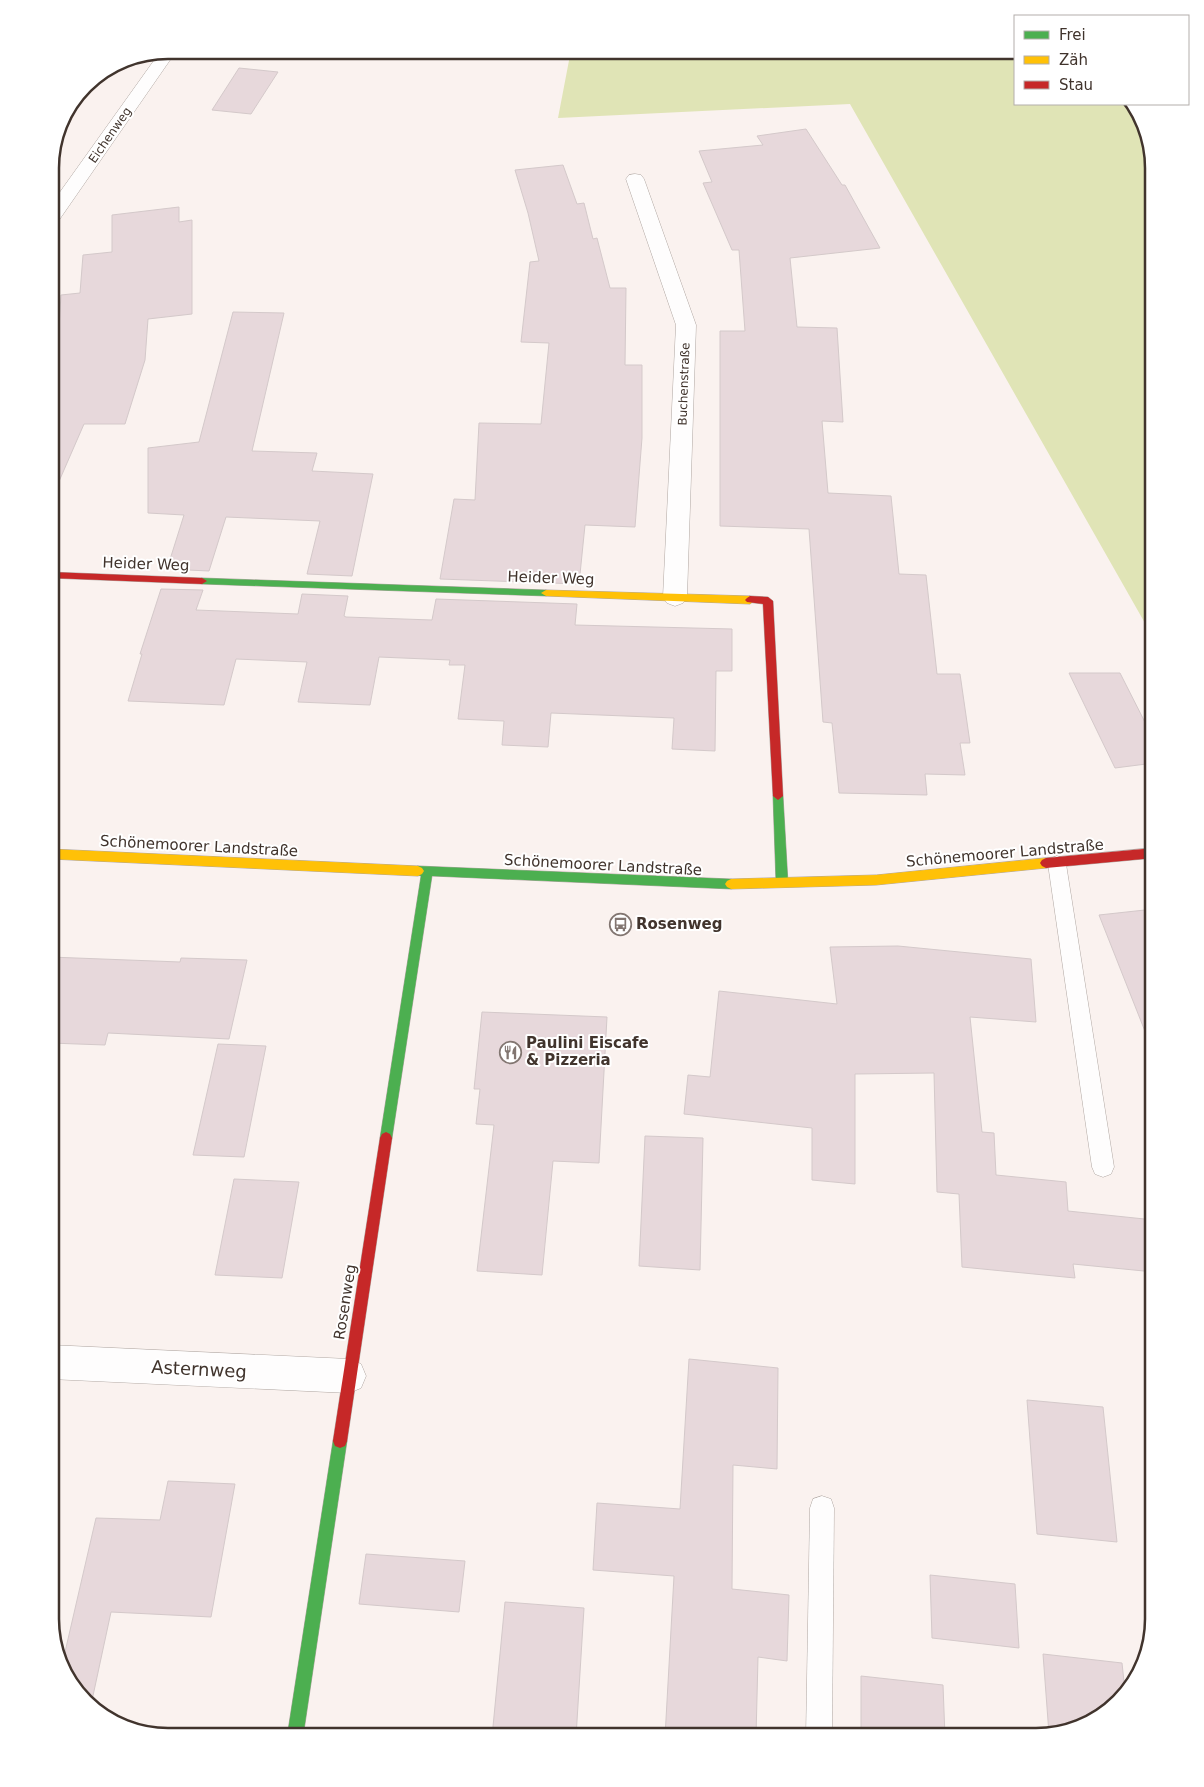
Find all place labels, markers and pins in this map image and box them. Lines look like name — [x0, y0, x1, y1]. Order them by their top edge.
bus stop icon: Rosenweg — [608, 912, 632, 936]
place label: Rosenweg — [636, 915, 722, 933]
place label: Paulini Eiscafe & Pizzeria — [526, 1034, 649, 1069]
restaurant icon: Paulini Eiscafe & Pizzeria — [498, 1040, 522, 1064]

